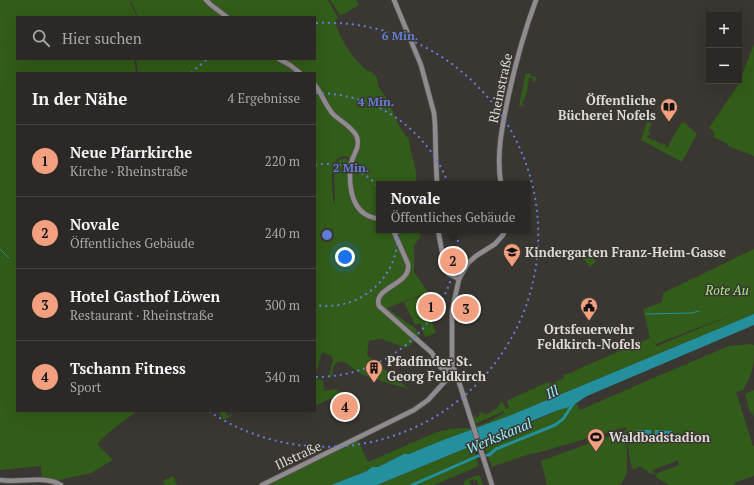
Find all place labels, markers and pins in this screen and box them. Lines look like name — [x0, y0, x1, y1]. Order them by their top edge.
place label: Öffentliche Bücherei Nofels — [558, 91, 656, 124]
library icon: Öffentliche Bücherei Nofels — [659, 97, 679, 122]
centre of rings — [320, 228, 334, 242]
school or university icon: Kindergarten Franz-Heim-Gasse — [502, 242, 522, 267]
place label: Kindergarten Franz-Heim-Gasse — [525, 243, 726, 261]
pin: 2 — [440, 246, 466, 276]
pin: 1 — [418, 292, 444, 322]
pin: 3 — [453, 294, 479, 324]
public building icon: Ortsfeuerwehr Feldkirch-Nofels — [579, 296, 599, 321]
place label: Ortsfeuerwehr Feldkirch-Nofels — [537, 320, 641, 353]
place label: Pfadfinder St. Georg Feldkirch — [387, 352, 487, 385]
building icon: Pfadfinder St. Georg Feldkirch — [364, 358, 384, 383]
pin: 4 — [332, 392, 358, 422]
sports icon: Waldbadstadion — [586, 427, 606, 452]
place label: Waldbadstadion — [609, 428, 711, 446]

